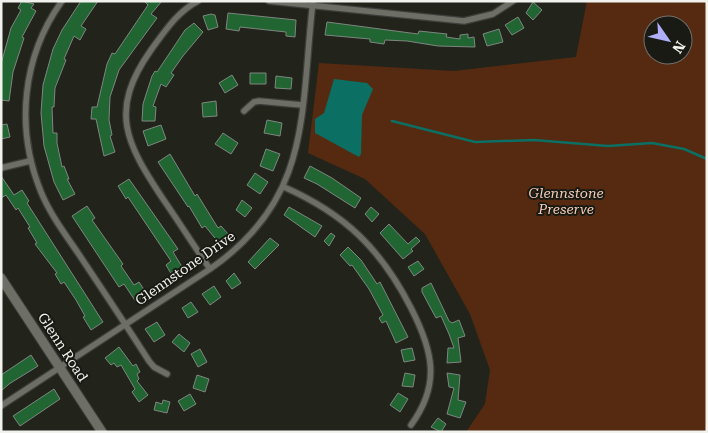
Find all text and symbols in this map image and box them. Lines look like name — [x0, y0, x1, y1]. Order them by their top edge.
north arrow — [643, 15, 693, 65]
text: N — [669, 38, 688, 56]
park label: Glennstone Preserve — [528, 185, 604, 217]
street label: Glennstone Drive — [132, 227, 238, 308]
street label: Glenn Road — [35, 310, 91, 384]

